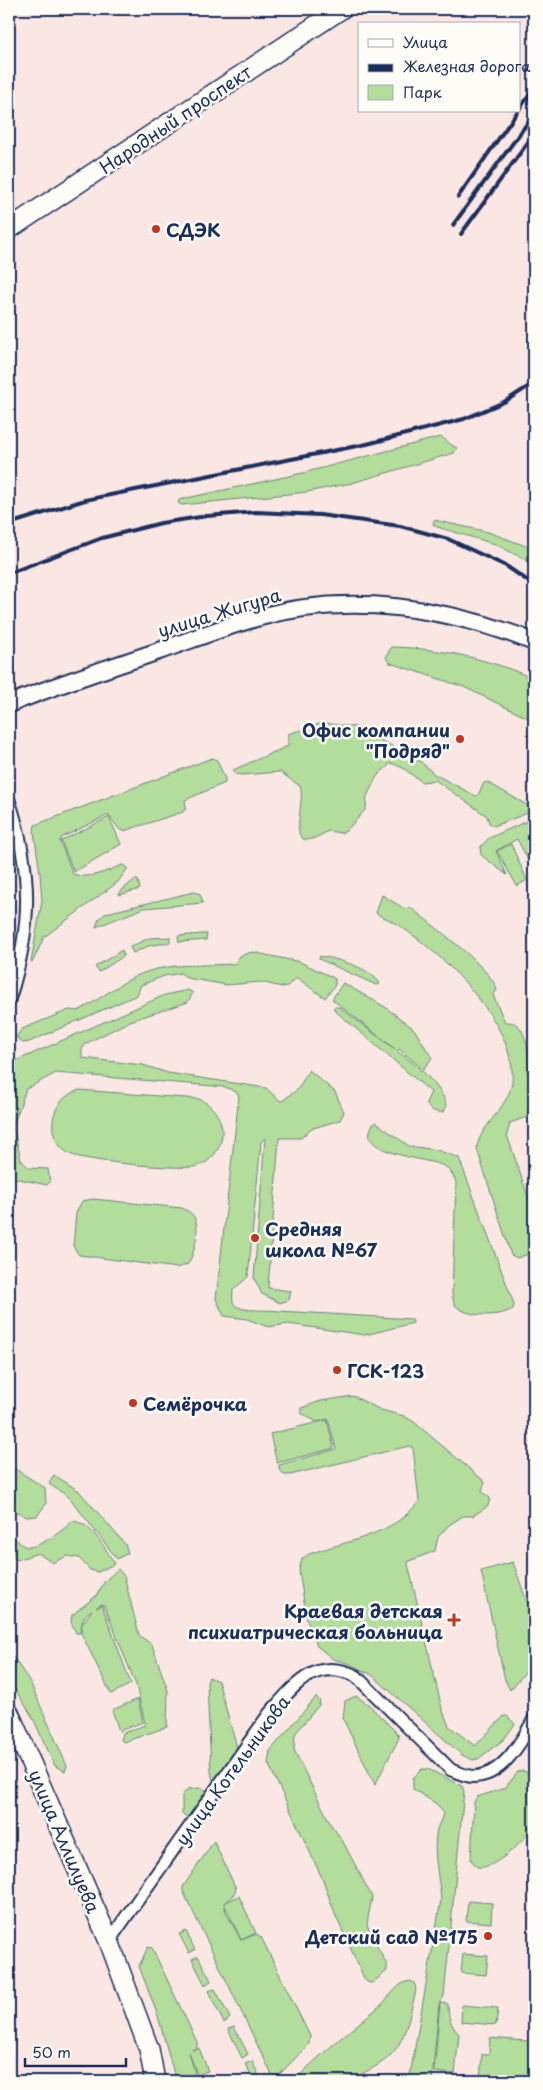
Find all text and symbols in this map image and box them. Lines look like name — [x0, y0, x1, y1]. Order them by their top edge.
legend — [358, 22, 520, 112]
text: Улица — [403, 30, 448, 53]
text: Железная дорога — [403, 54, 531, 77]
street label: Народный проспект — [93, 58, 257, 180]
text: Парк — [403, 80, 442, 103]
place label: СДЭК — [166, 216, 221, 243]
marker: СДЭК — [150, 223, 162, 235]
street label: улица Жигура — [154, 580, 285, 644]
place label: Офис компании "Подряд" — [302, 716, 450, 764]
marker: Офис компании "Подряд" — [454, 733, 466, 745]
place label: Средняя школа №67 — [265, 1215, 378, 1263]
marker: Средняя школа №67 — [249, 1232, 261, 1244]
place label: ГСК-123 — [347, 1357, 424, 1384]
marker: ГСК-123 — [331, 1364, 343, 1376]
place label: Семёрочка — [143, 1390, 248, 1417]
marker: Семёрочка — [127, 1397, 139, 1409]
place label: Краевая детская психиатрическая больница — [188, 1597, 443, 1645]
marker: Краевая детская психиатрическая больница — [447, 1613, 461, 1627]
street label: улица Котельникова — [168, 1689, 296, 1851]
street label: улица Аллилуева — [23, 1765, 108, 1918]
place label: Детский сад №175 — [305, 1923, 478, 1950]
marker: Детский сад №175 — [482, 1930, 494, 1942]
scale bar — [25, 2035, 126, 2067]
text: 50 m — [32, 2040, 71, 2063]

